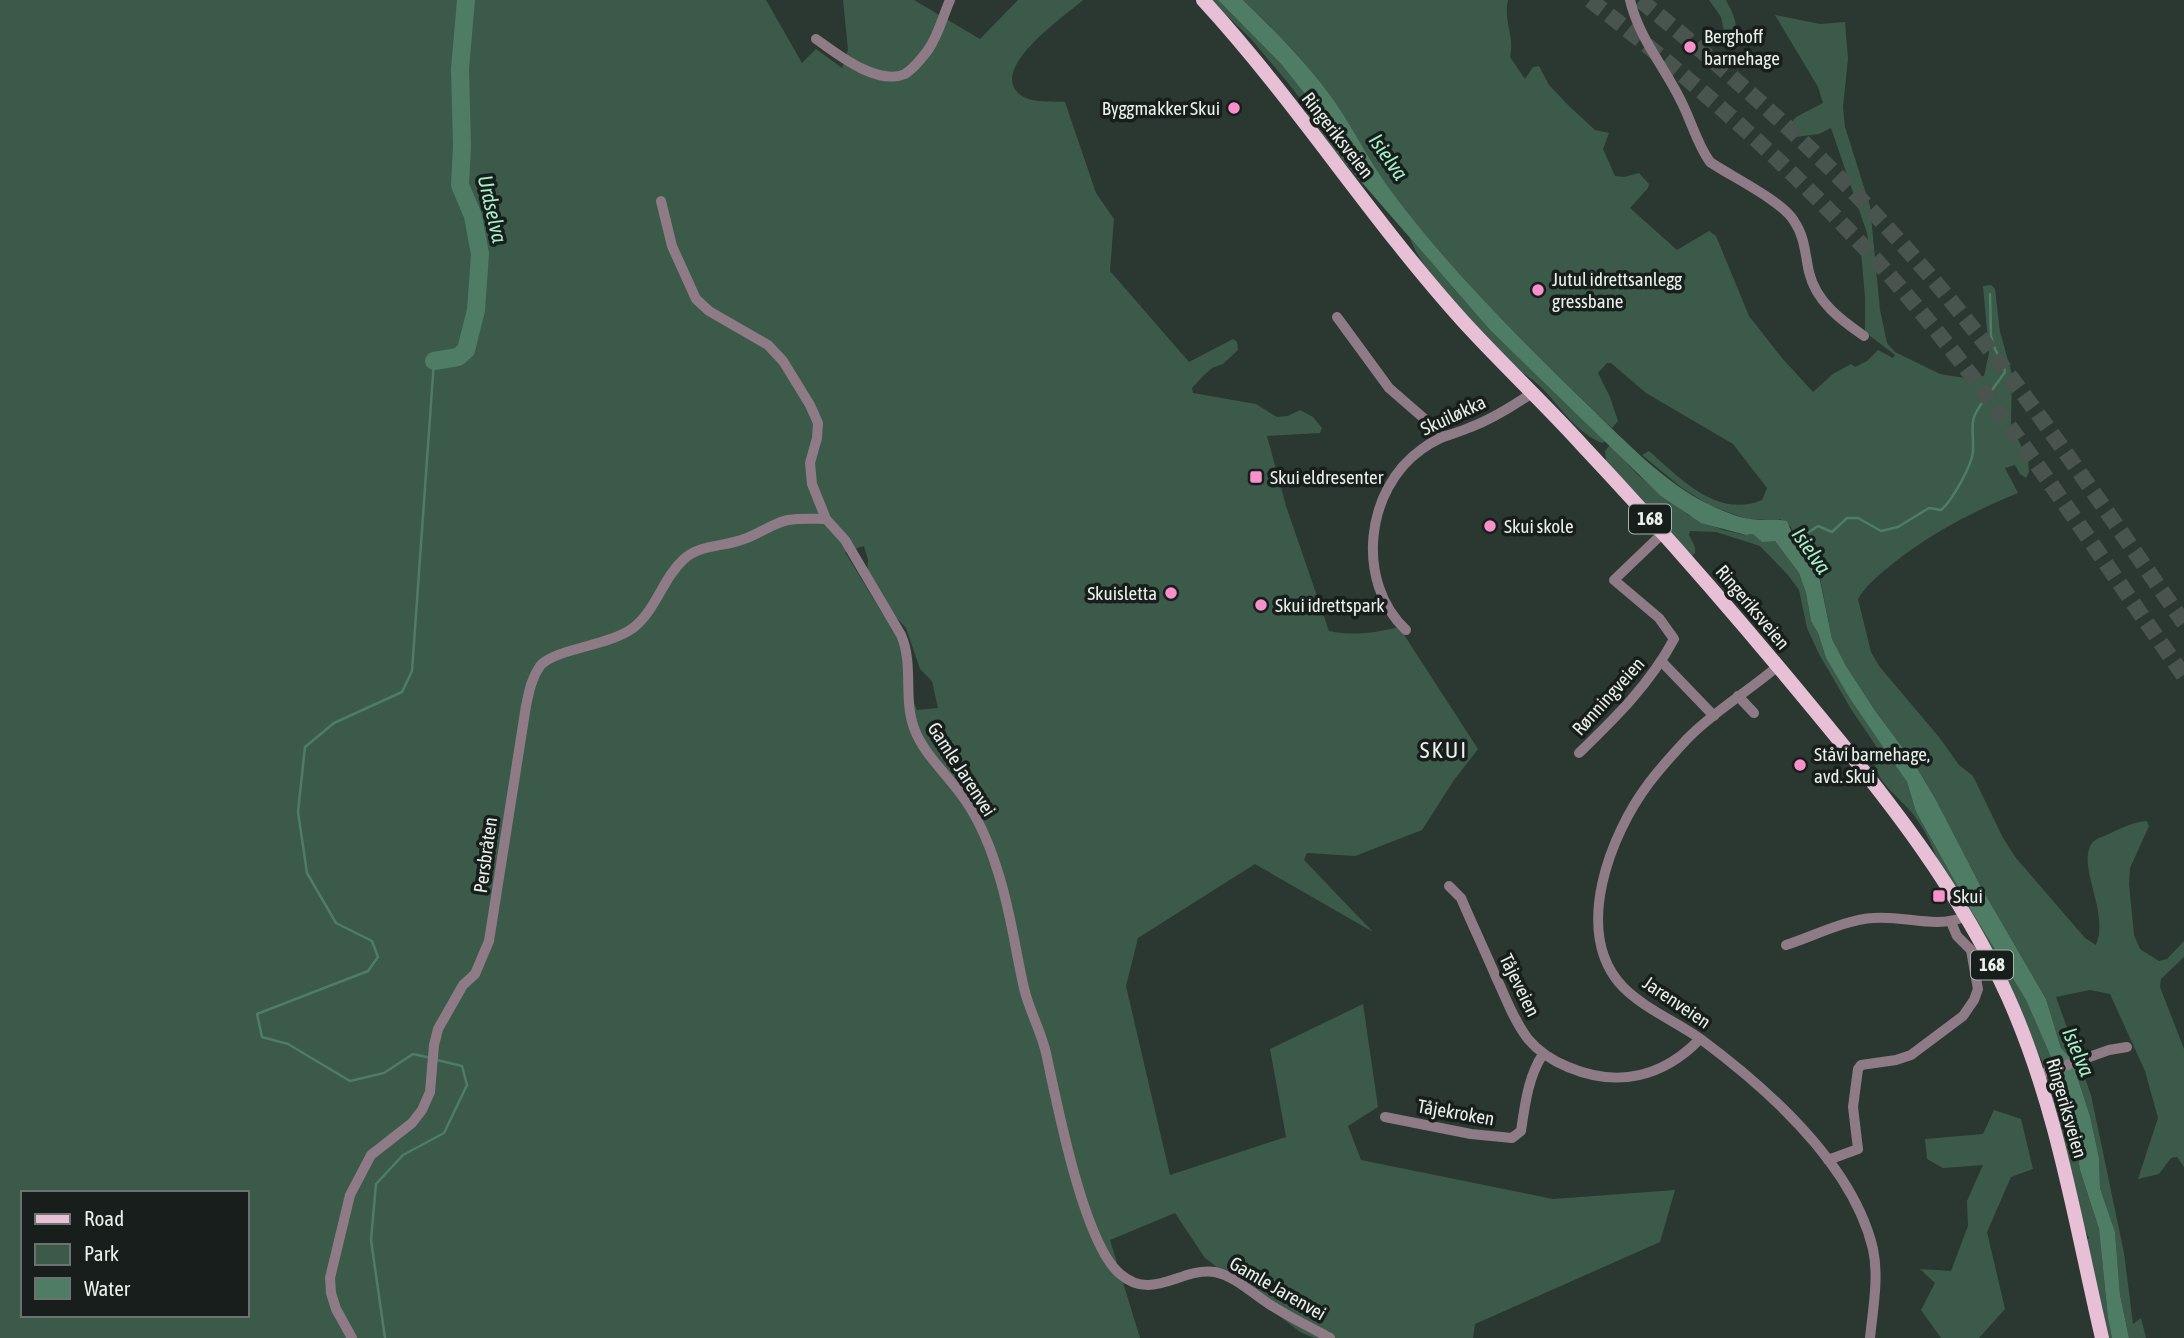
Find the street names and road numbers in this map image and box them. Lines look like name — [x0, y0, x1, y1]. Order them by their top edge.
street label: Ringeriksveien — [1298, 88, 1378, 182]
street label: Skuiløkka — [1417, 390, 1489, 440]
road number: 168 — [1629, 504, 1671, 534]
street label: Ringeriksveien — [1711, 560, 1795, 654]
street label: Rønningveien — [1567, 653, 1649, 739]
street label: Gamle Jarenvei — [923, 718, 1001, 820]
street label: Persbråten — [469, 816, 501, 894]
street label: Tåjeveien — [1495, 950, 1545, 1020]
road number: 168 — [1971, 950, 2013, 980]
street label: Jarenveien — [1639, 971, 1715, 1033]
street label: Ringeriksveien — [2042, 1055, 2092, 1161]
street label: Tåjekroken — [1416, 1094, 1496, 1130]
street label: Gamle Jarenvei — [1226, 1252, 1330, 1324]

